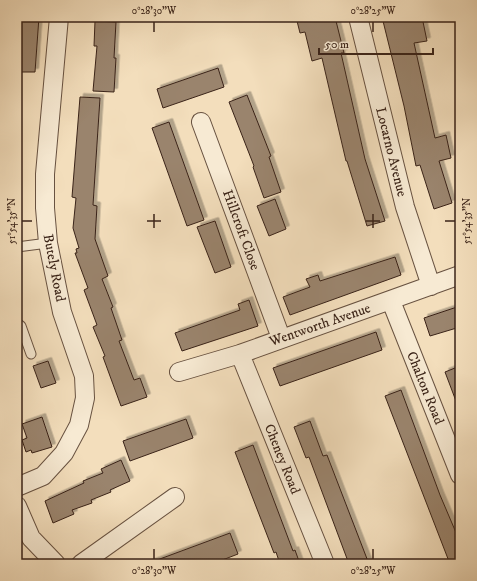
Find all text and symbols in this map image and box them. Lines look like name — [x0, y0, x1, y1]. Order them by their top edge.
text: 0°28'30"W — [132, 5, 177, 17]
text: 0°28'25"W — [351, 5, 396, 17]
scale bar — [319, 30, 433, 56]
text: 50 m — [325, 37, 349, 52]
street label: Locarno Avenue — [371, 105, 411, 199]
street label: Hillcroft Close — [218, 187, 264, 273]
text: 51°54'35"N — [6, 198, 18, 244]
text: 51°54'35"N — [461, 198, 473, 244]
street label: Butely Road — [39, 233, 69, 303]
street label: Wentworth Avenue — [266, 299, 373, 351]
street label: Chalton Road — [402, 349, 448, 427]
street label: Cheney Road — [260, 421, 304, 497]
text: 0°28'30"W — [132, 565, 177, 577]
text: 0°28'25"W — [351, 565, 396, 577]

